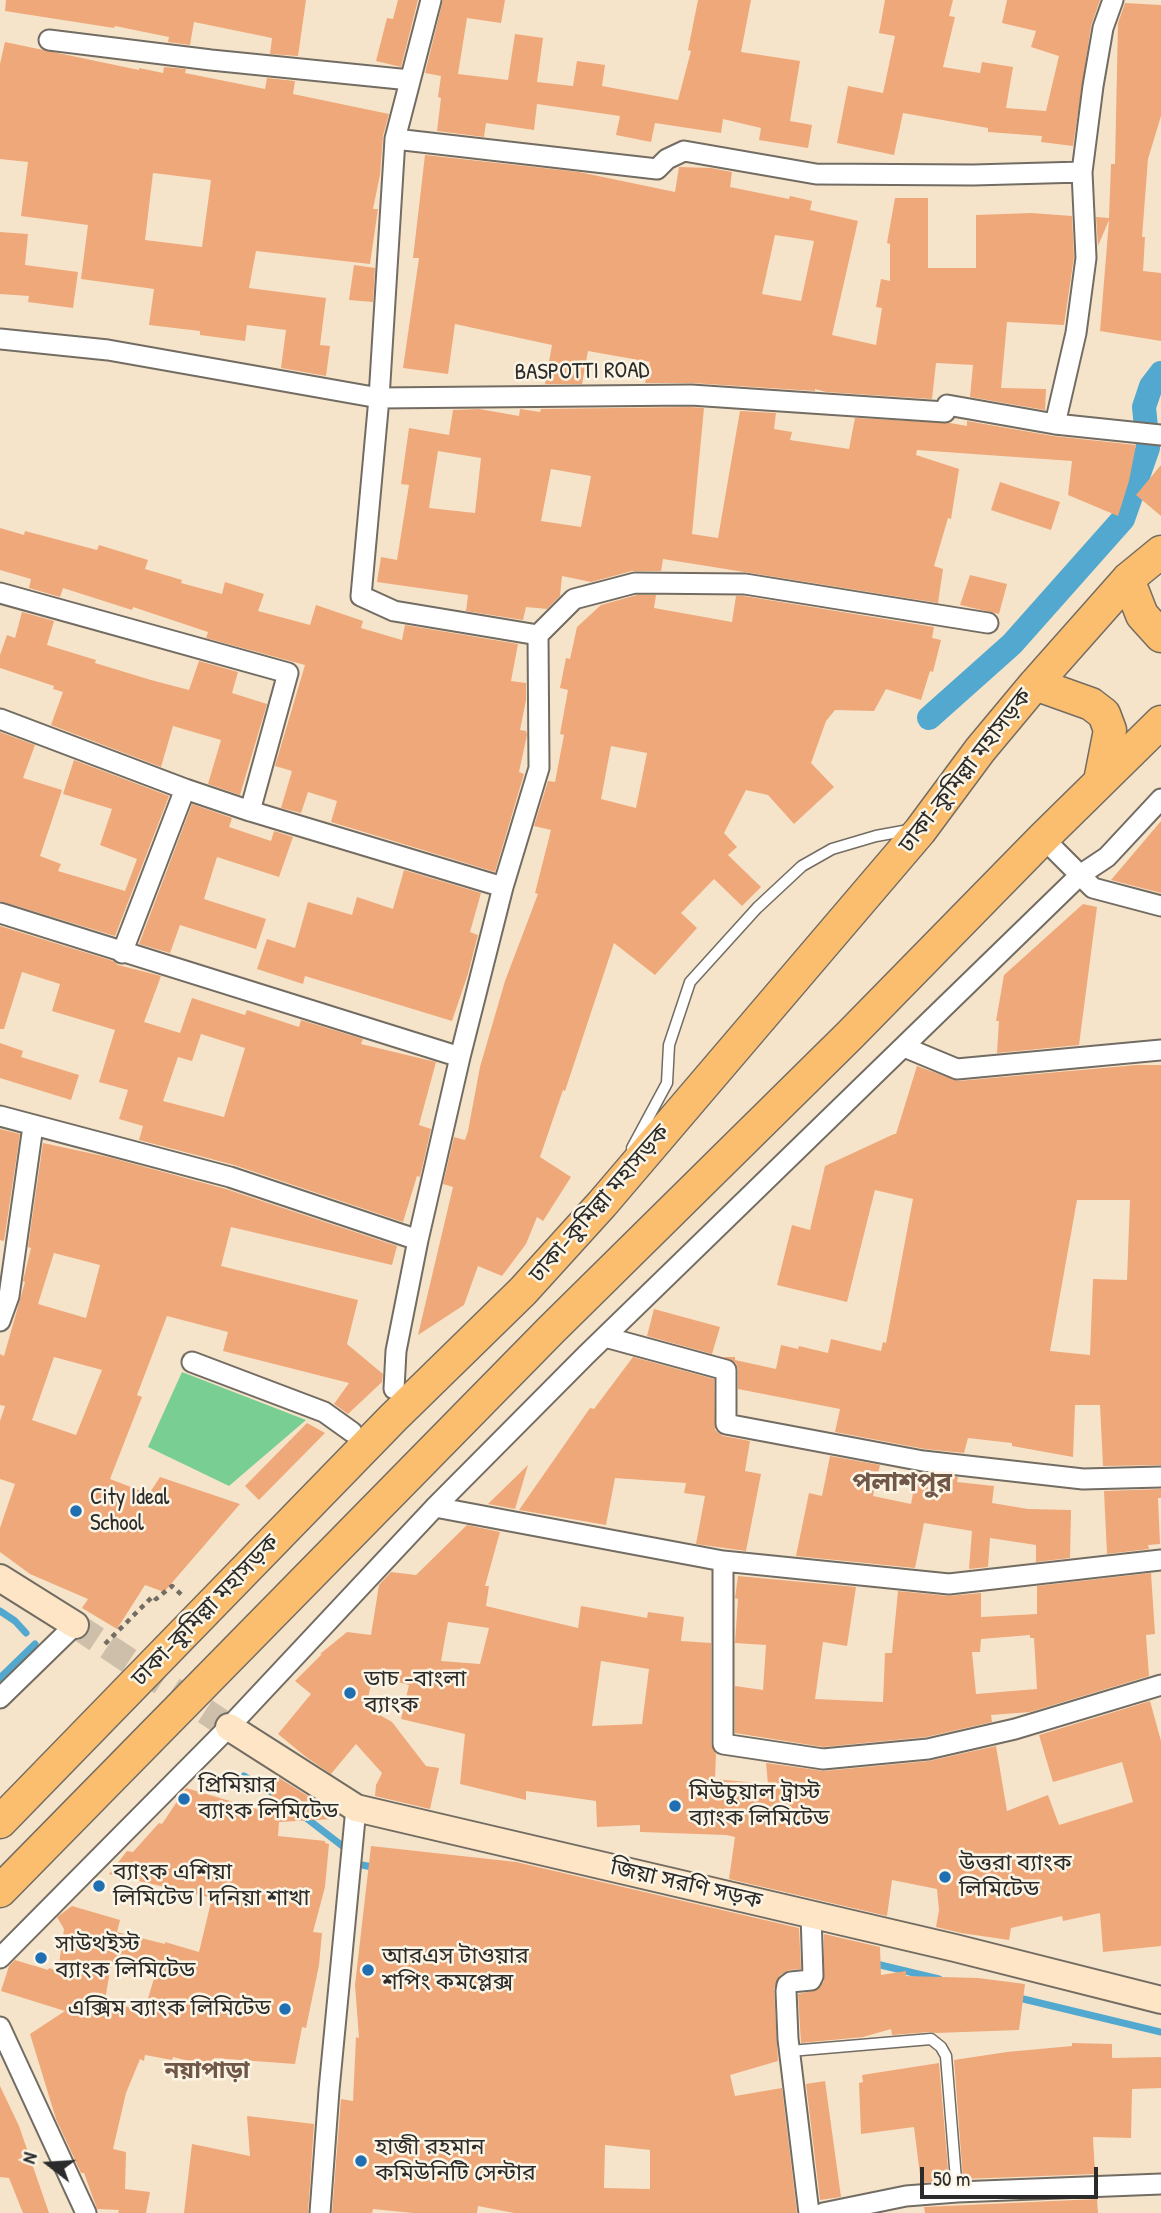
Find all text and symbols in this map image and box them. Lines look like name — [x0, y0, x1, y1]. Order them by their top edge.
street label: BASPOTTI ROAD — [514, 357, 650, 387]
street label: ঢাকা–কুমিল্লা মহাসড়ক — [893, 684, 1039, 858]
street label: ঢাকা–কুমিল্লা মহাসড়ক — [524, 1119, 676, 1289]
district label: পলাশপুর — [852, 1468, 952, 1500]
place label: City Ideal School — [90, 1484, 169, 1538]
marker: City Ideal School — [68, 1503, 84, 1519]
street label: ঢাকা–কুমিল্লা মহাসড়ক — [127, 1529, 285, 1693]
place label: ডাচ -বাংলা ব্যাংক — [364, 1666, 466, 1720]
marker: ডাচ -বাংলা ব্যাংক — [342, 1685, 358, 1701]
place label: প্রিমিয়ার ব্যাংক লিমিটেড — [198, 1772, 338, 1826]
place label: মিউচুয়াল ট্রাস্ট ব্যাংক লিমিটেড — [689, 1779, 829, 1833]
marker: প্রিমিয়ার ব্যাংক লিমিটেড — [176, 1791, 192, 1807]
marker: মিউচুয়াল ট্রাস্ট ব্যাংক লিমিটেড — [667, 1798, 683, 1814]
place label: উত্তরা ব্যাংক লিমিটেড — [959, 1850, 1071, 1904]
street label: জিয়া সরণি সড়ক — [608, 1854, 764, 1916]
place label: ব্যাংক এশিয়া লিমিটেড | দনিয়া শাখা — [113, 1859, 310, 1913]
marker: উত্তরা ব্যাংক লিমিটেড — [937, 1869, 953, 1885]
marker: ব্যাংক এশিয়া লিমিটেড | দনিয়া শাখা — [91, 1878, 107, 1894]
place label: সাউথইস্ট ব্যাংক লিমিটেড — [55, 1931, 195, 1985]
place label: আরএস টাওয়ার শপিং কমপ্লেক্স — [382, 1943, 529, 1997]
marker: সাউথইস্ট ব্যাংক লিমিটেড — [33, 1950, 49, 1966]
marker: আরএস টাওয়ার শপিং কমপ্লেক্স — [360, 1962, 376, 1978]
place label: এক্সিম ব্যাংক লিমিটেড — [68, 1995, 271, 2023]
marker: এক্সিম ব্যাংক লিমিটেড — [277, 2001, 293, 2017]
district label: নয়াপাড়া — [164, 2058, 250, 2086]
north arrow — [14, 2129, 84, 2199]
place label: হাজী রহমান কমিউনিটি সেন্টার — [375, 2134, 536, 2188]
text: N — [15, 2149, 43, 2167]
marker: হাজী রহমান কমিউনিটি সেন্টার — [353, 2153, 369, 2169]
scale bar — [923, 2154, 1102, 2198]
text: 50 m — [933, 2164, 970, 2193]

